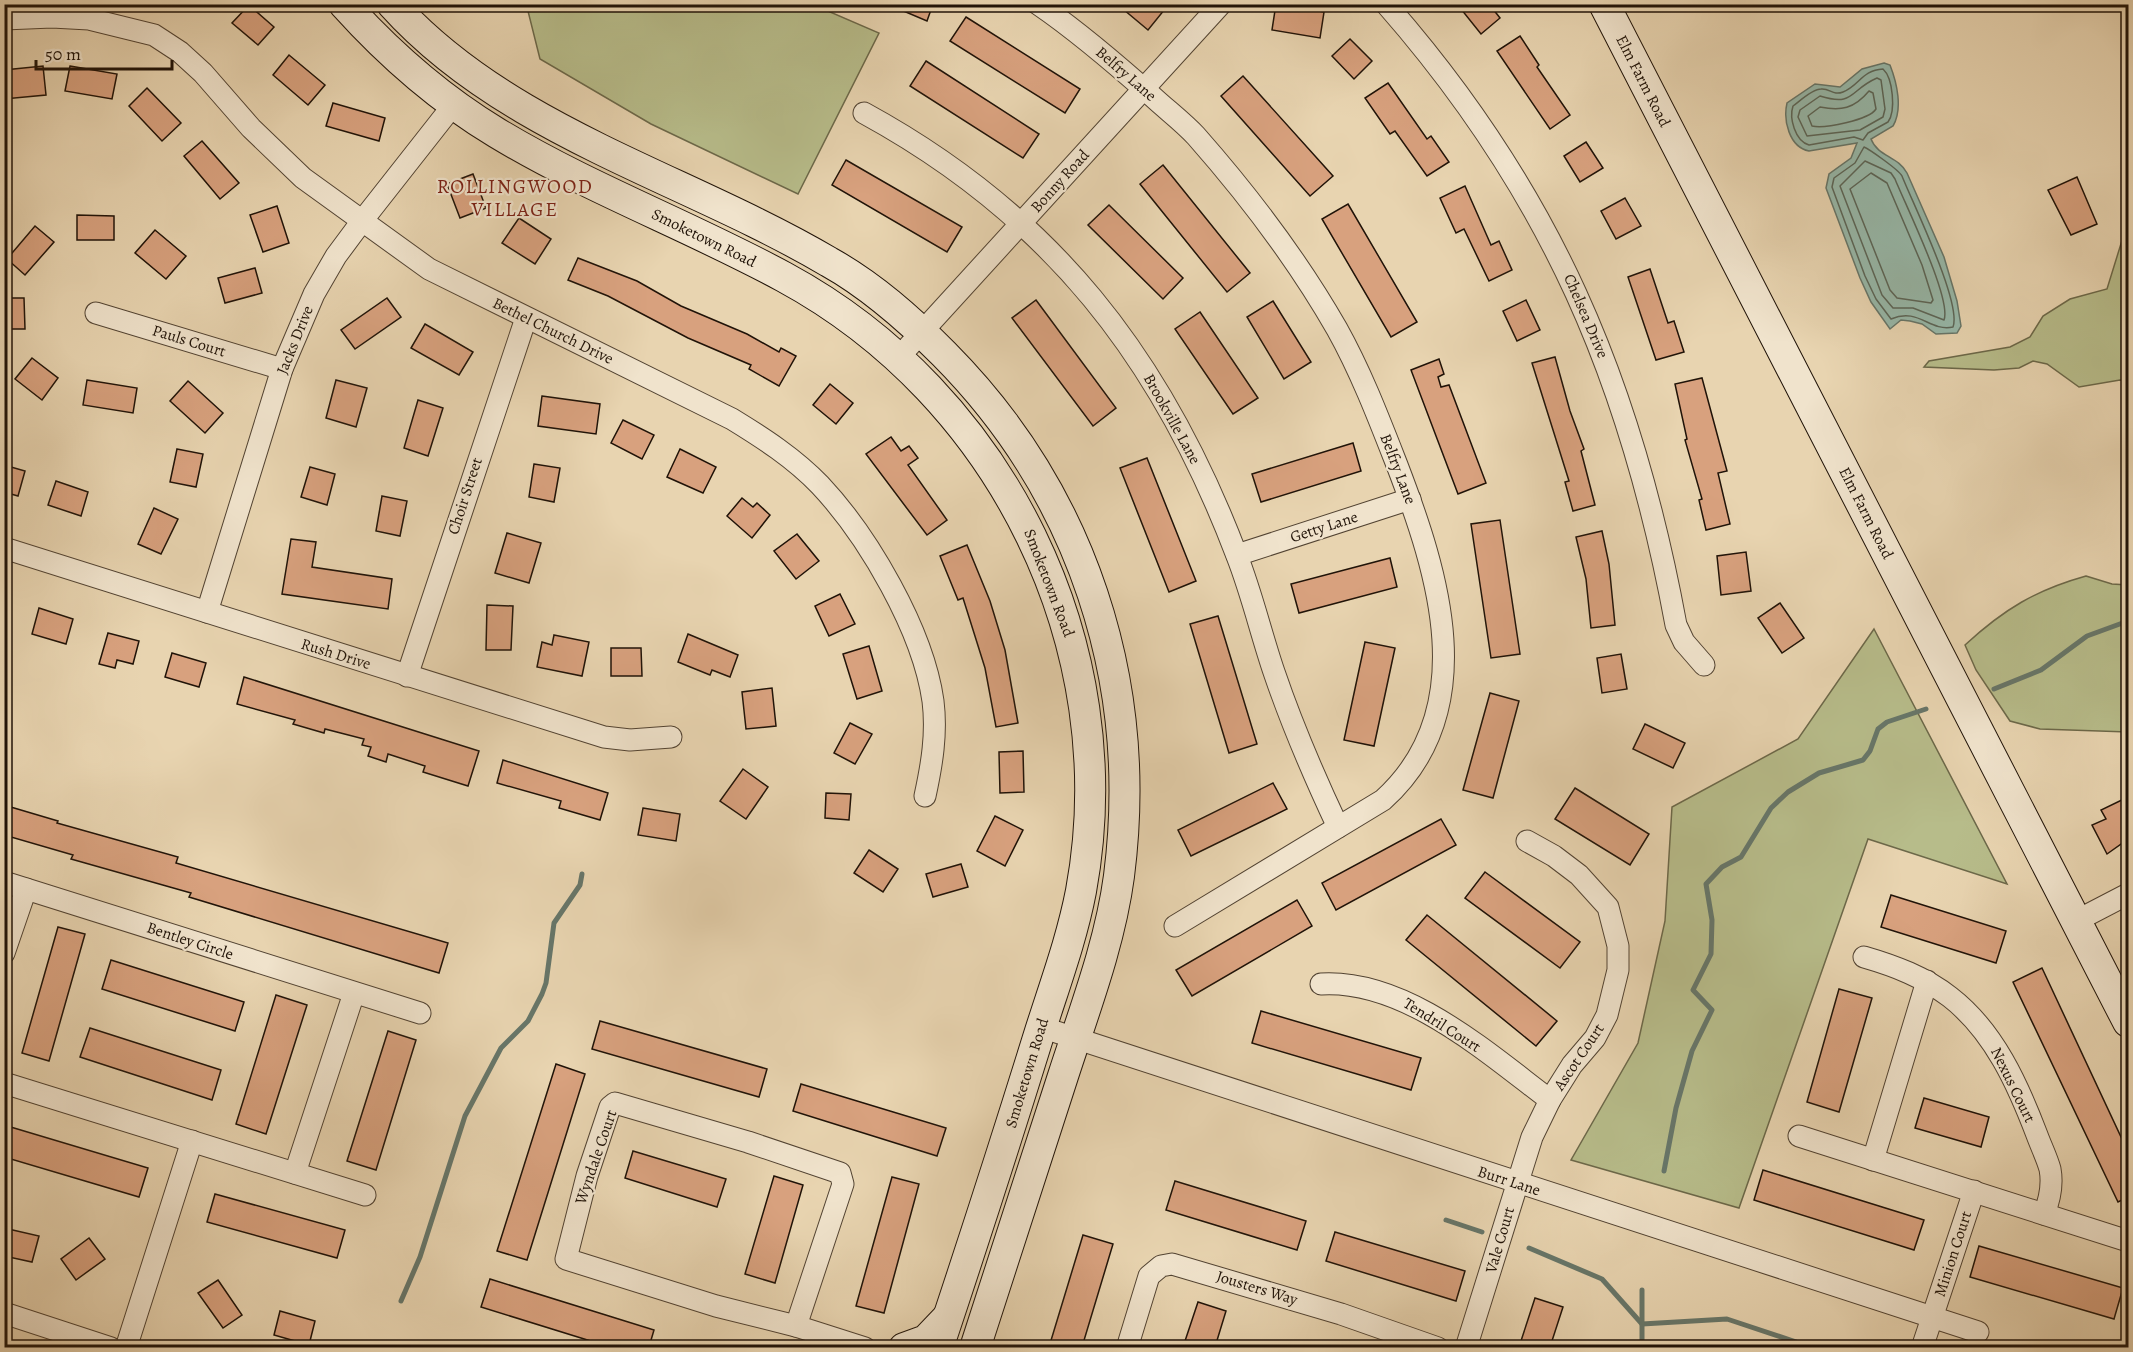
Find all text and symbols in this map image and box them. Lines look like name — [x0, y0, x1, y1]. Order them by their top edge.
street label: Elm Farm Road — [1610, 31, 1676, 131]
scale bar — [36, 33, 172, 71]
street label: Belfry Lane — [1091, 41, 1161, 107]
text: 50 m — [45, 42, 81, 66]
street label: Bonny Road — [1026, 144, 1095, 217]
district label: ROLLINGWOOD VILLAGE — [437, 173, 593, 223]
street label: Smoketown Road — [648, 203, 760, 273]
street label: Chelsea Drive — [1558, 270, 1614, 362]
street label: Bethel Church Drive — [489, 292, 617, 370]
street label: Jacks Drive — [271, 302, 319, 378]
street label: Pauls Court — [150, 319, 228, 363]
street label: Brookville Lane — [1138, 370, 1206, 468]
street label: Belfry Lane — [1374, 431, 1422, 507]
street label: Choir Street — [442, 455, 488, 537]
street label: Elm Farm Road — [1833, 463, 1899, 563]
street label: Getty Lane — [1287, 506, 1361, 548]
street label: Smoketown Road — [1018, 526, 1080, 640]
street label: Rush Drive — [298, 633, 374, 675]
street label: Bentley Circle — [144, 917, 236, 965]
street label: Tendril Court — [1399, 992, 1485, 1058]
street label: Smoketown Road — [1000, 1015, 1054, 1131]
street label: Ascot Court — [1548, 1019, 1609, 1096]
street label: Nexus Court — [1985, 1043, 2041, 1127]
street label: Wyndale Court — [569, 1107, 622, 1208]
street label: Burr Lane — [1475, 1160, 1543, 1202]
street label: Vale Court — [1480, 1204, 1520, 1277]
street label: Minion Court — [1929, 1208, 1977, 1300]
street label: Jousters Way — [1214, 1265, 1301, 1311]

